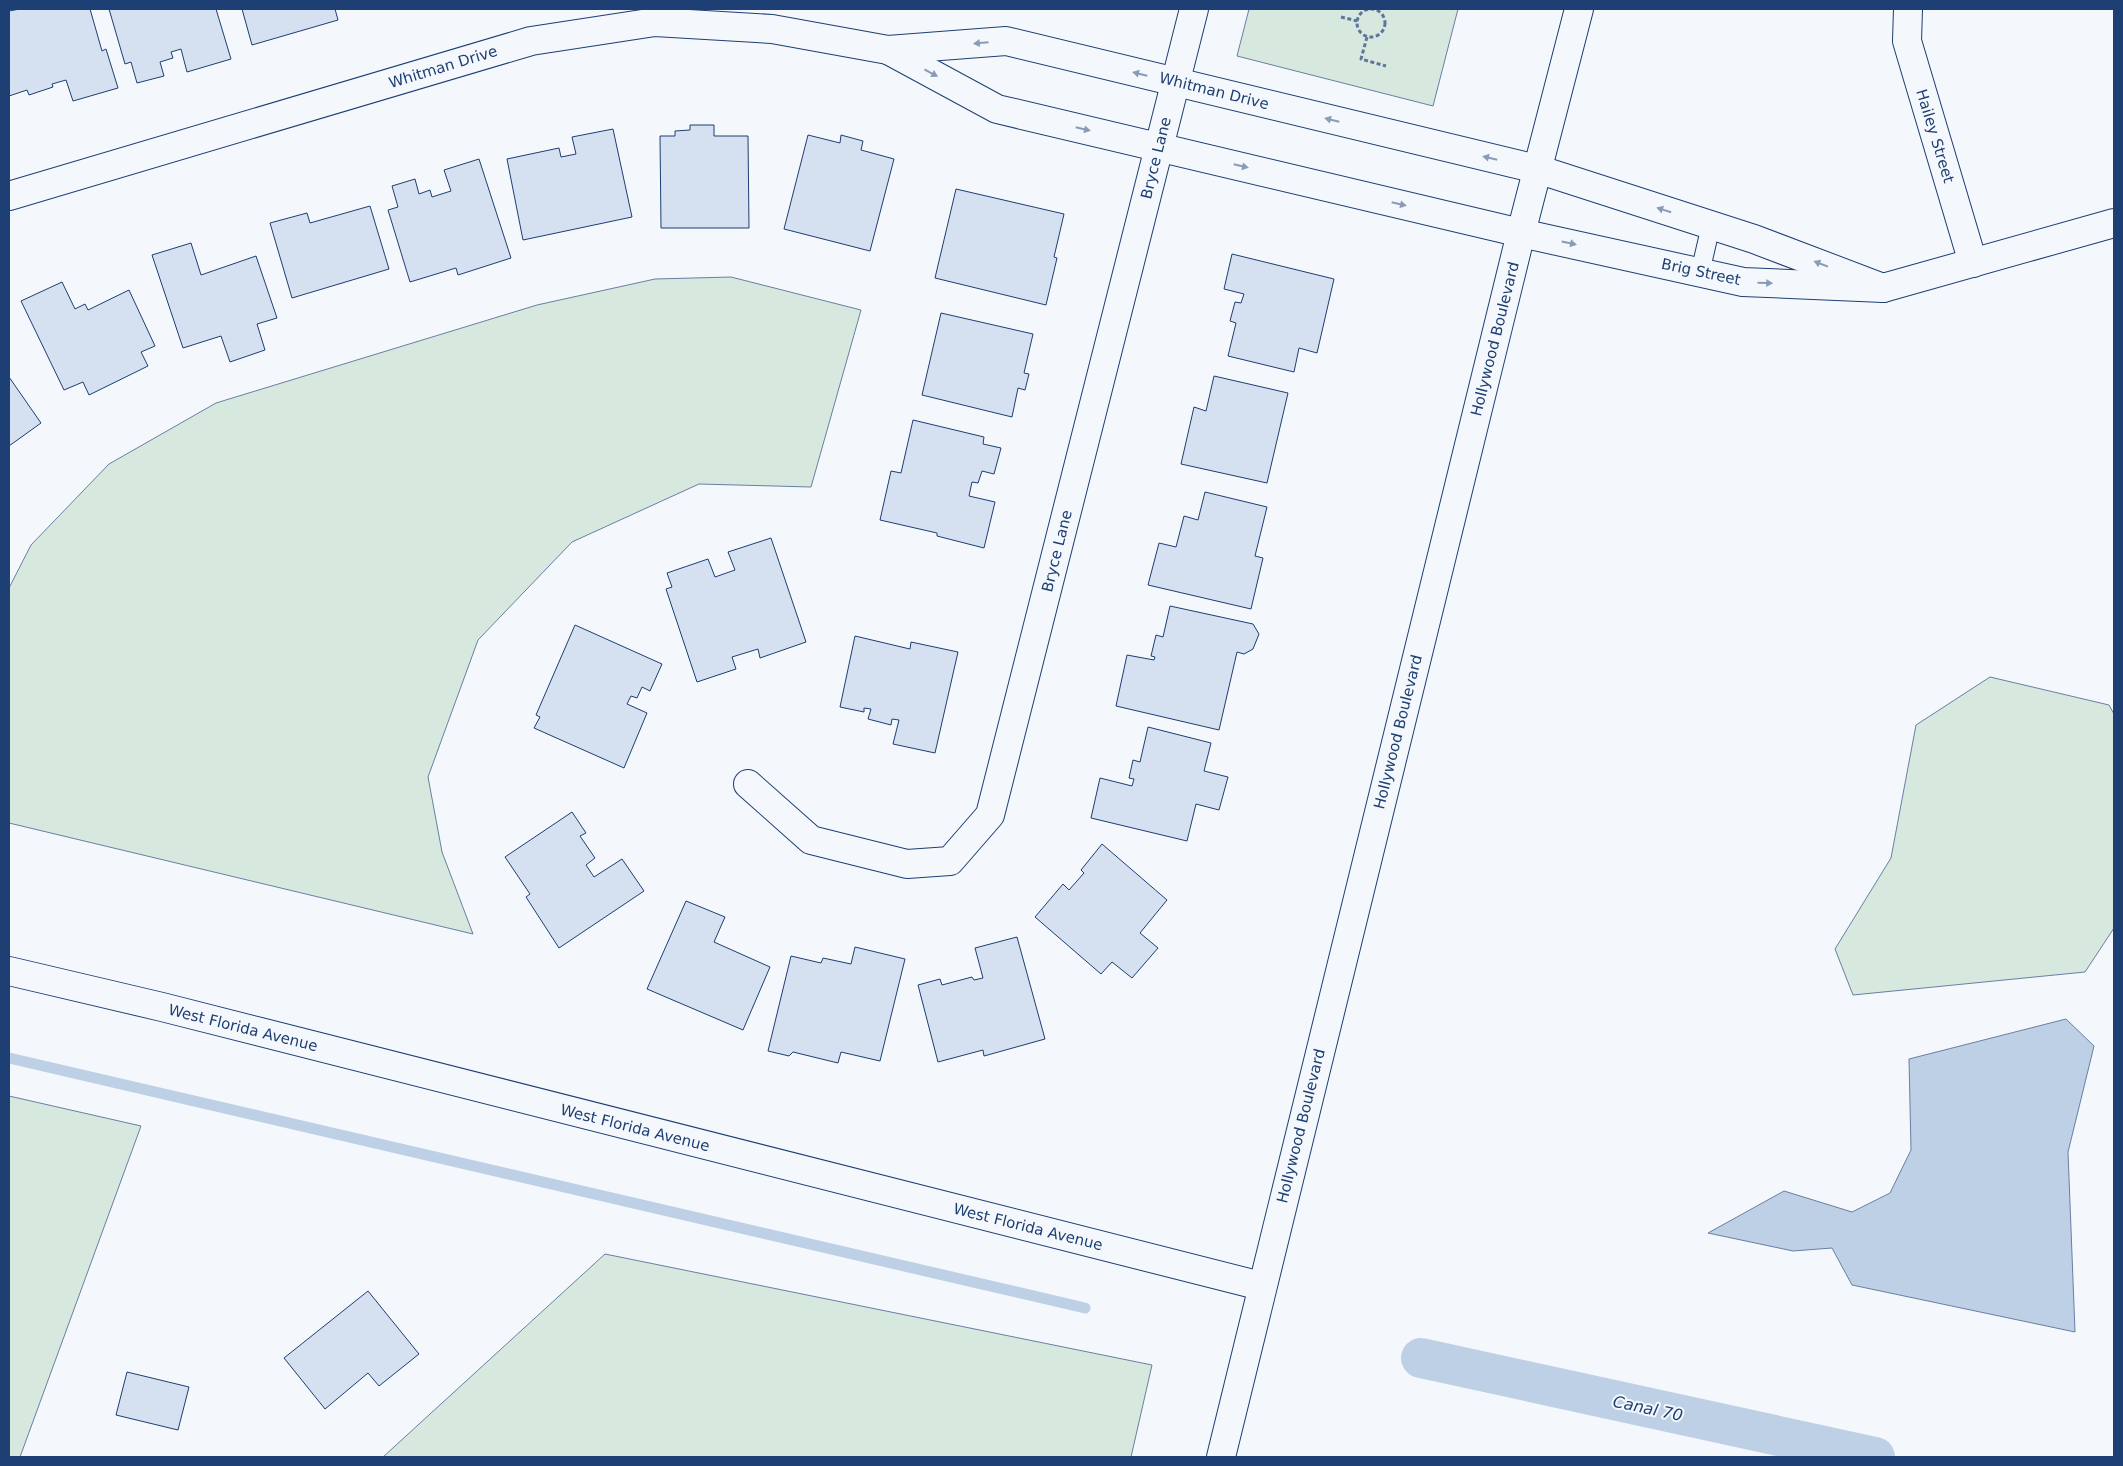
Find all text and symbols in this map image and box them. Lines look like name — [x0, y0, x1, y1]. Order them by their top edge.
one-way arrow — [973, 39, 989, 47]
street label: Whitman Drive — [387, 42, 499, 92]
one-way arrow — [925, 69, 938, 78]
one-way arrow — [1132, 69, 1147, 77]
street label: Whitman Drive — [1157, 69, 1271, 113]
street label: Hailey Street — [1912, 87, 1958, 185]
street label: Bryce Lane — [1137, 115, 1175, 201]
one-way arrow — [1324, 116, 1339, 124]
one-way arrow — [1075, 125, 1090, 133]
one-way arrow — [1482, 154, 1497, 162]
one-way arrow — [1233, 162, 1248, 170]
one-way arrow — [1391, 200, 1406, 208]
one-way arrow — [1657, 206, 1672, 214]
one-way arrow — [1561, 239, 1577, 247]
street label: Brig Street — [1660, 255, 1742, 289]
street label: Hollywood Boulevard — [1467, 260, 1523, 418]
one-way arrow — [1814, 260, 1828, 268]
one-way arrow — [1758, 279, 1774, 287]
street label: Bryce Lane — [1038, 508, 1076, 594]
street label: Hollywood Boulevard — [1370, 653, 1426, 811]
street label: West Florida Avenue — [167, 1001, 319, 1055]
street label: Hollywood Boulevard — [1273, 1047, 1329, 1205]
street label: West Florida Avenue — [559, 1101, 711, 1155]
street label: West Florida Avenue — [952, 1200, 1104, 1254]
water label: Canal 70 — [1611, 1392, 1685, 1425]

